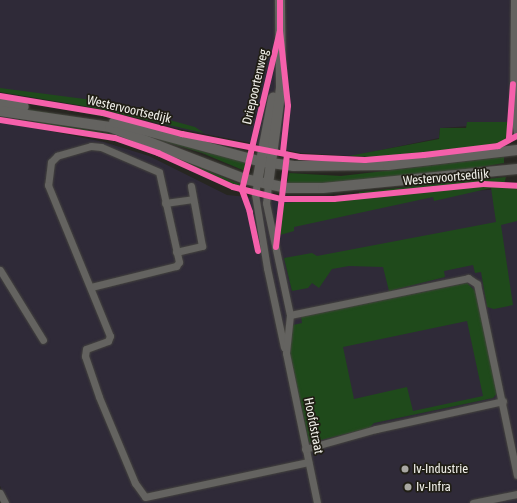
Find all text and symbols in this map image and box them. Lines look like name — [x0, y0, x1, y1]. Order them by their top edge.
street label: Driepoortenweg — [240, 48, 272, 126]
street label: Westervoortsedijk — [85, 93, 173, 127]
street label: Westervoortsedijk — [402, 166, 490, 190]
street label: Hoofdstraat — [300, 396, 326, 456]
place label: Iv-Industrie — [413, 461, 468, 477]
marker: Iv-Industrie — [400, 464, 410, 474]
place label: Iv-Infra — [416, 479, 451, 495]
marker: Iv-Infra — [403, 482, 413, 492]

